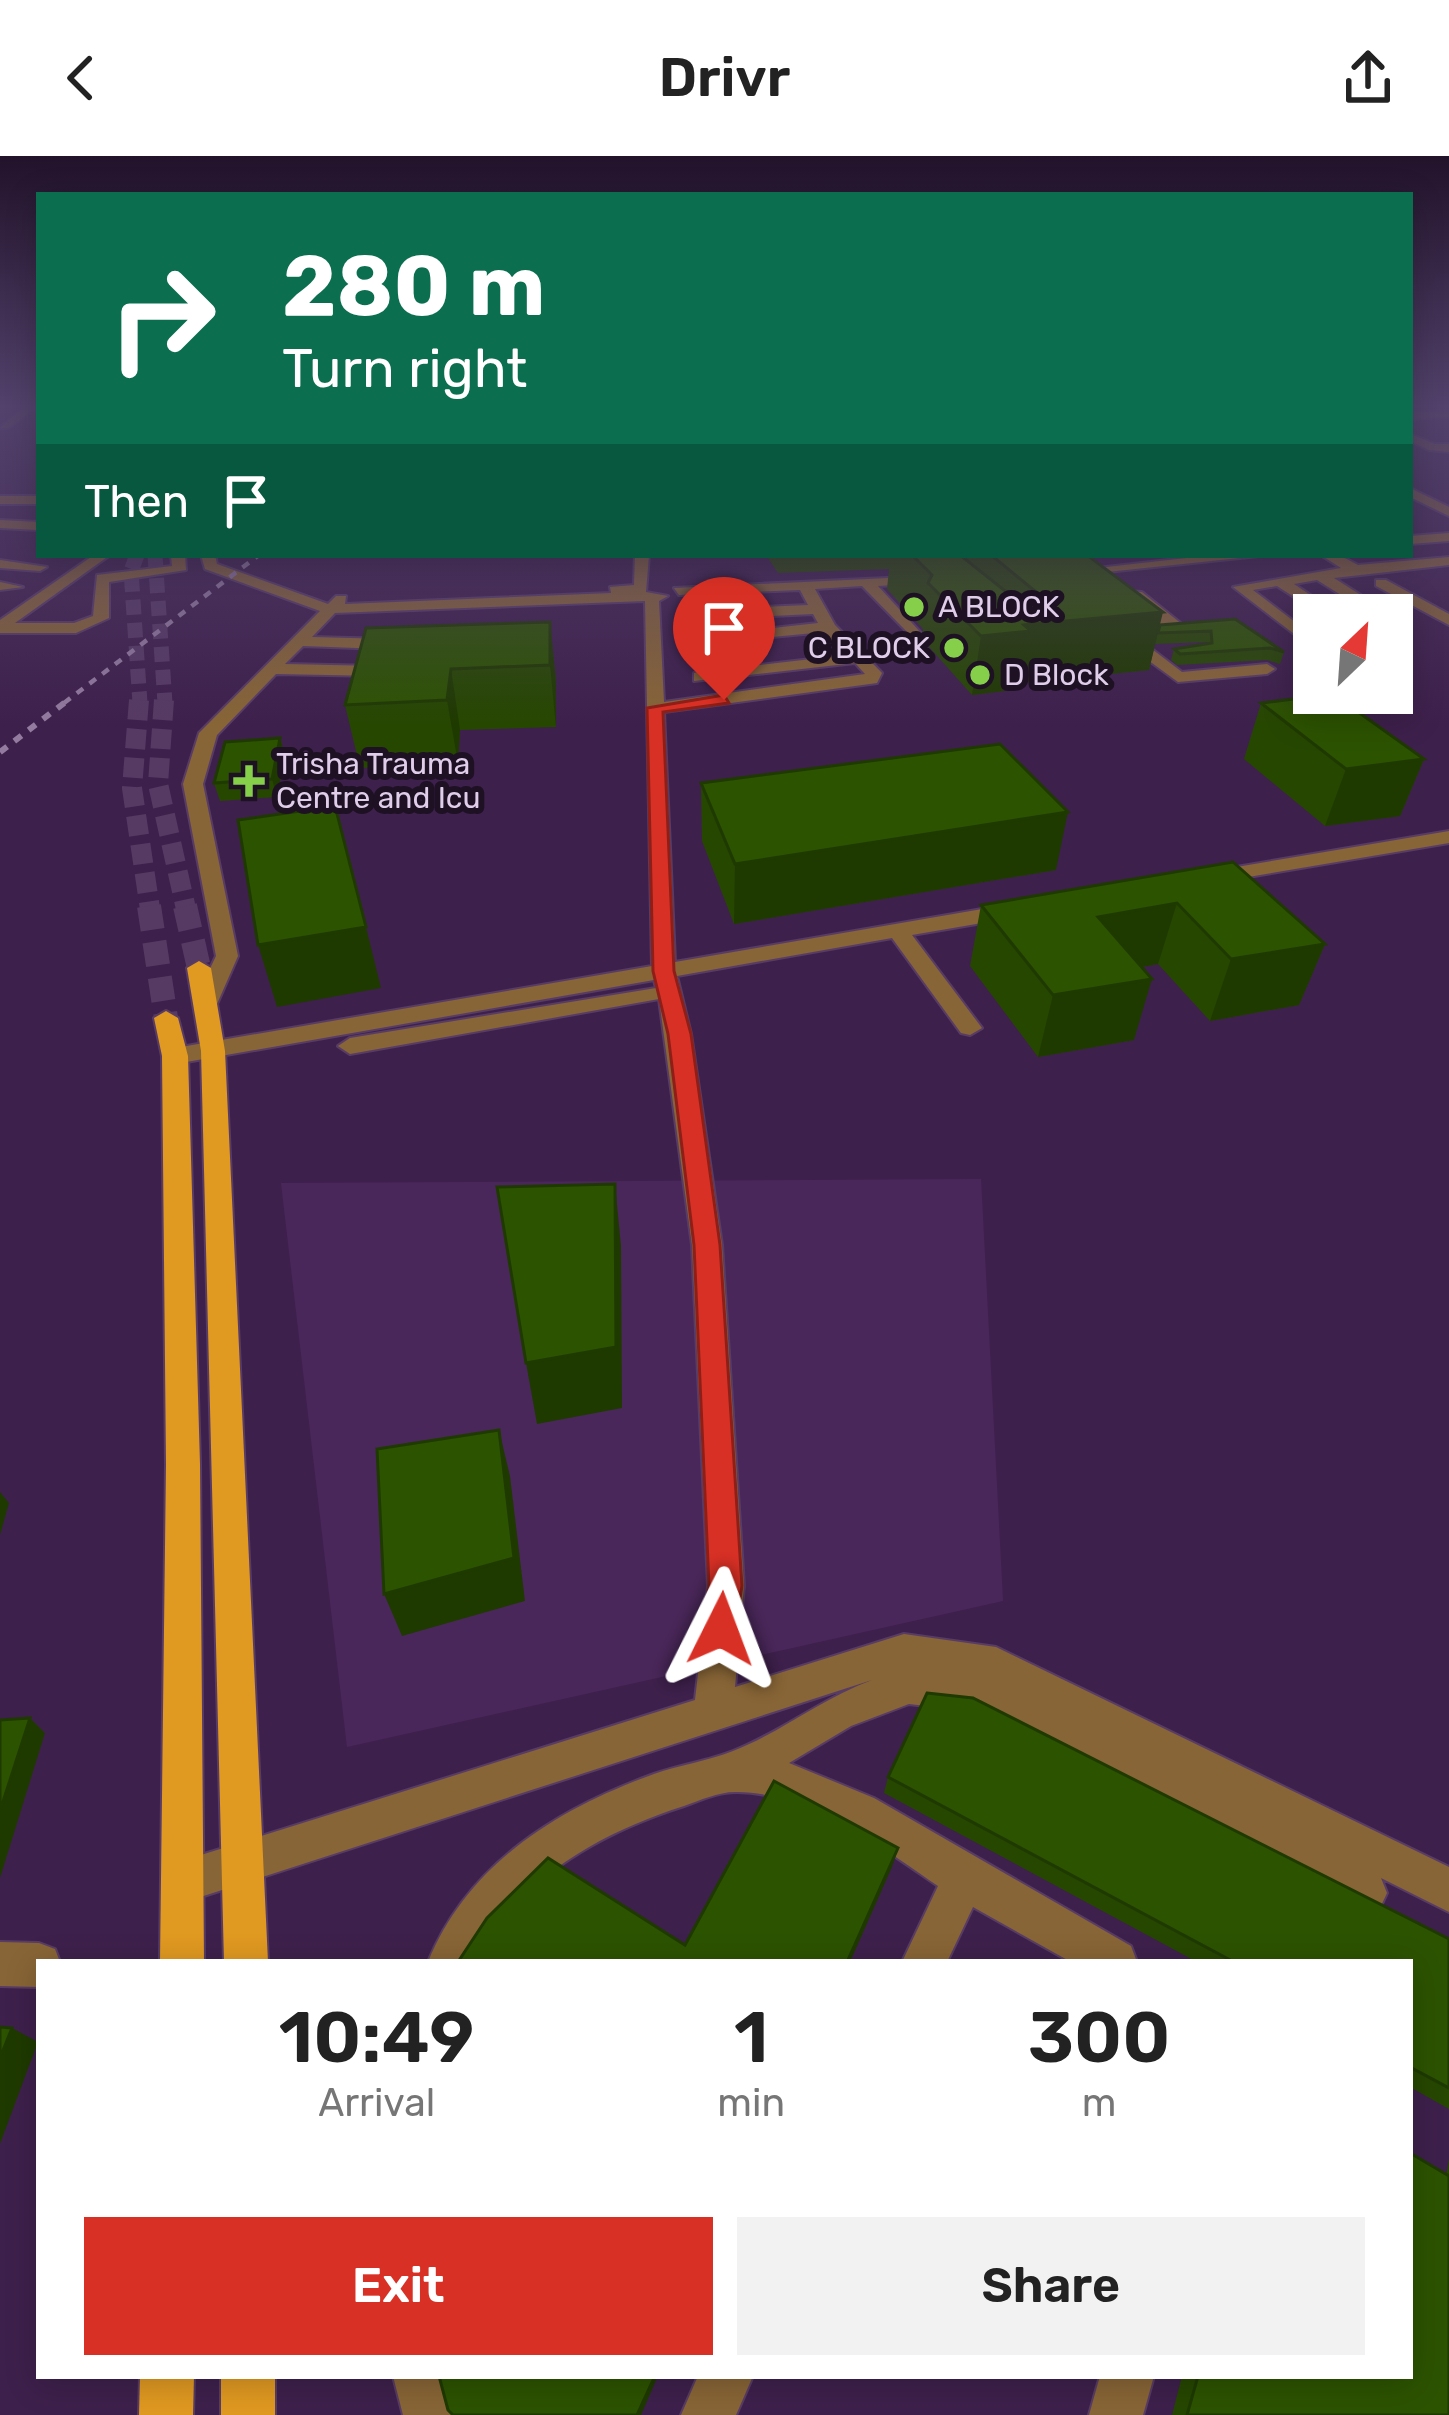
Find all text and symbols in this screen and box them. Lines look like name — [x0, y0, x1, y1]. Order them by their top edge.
icon: back — [48, 45, 114, 111]
icon: share — [1335, 45, 1401, 111]
text: Drivr — [659, 46, 790, 110]
text: 280 m — [282, 236, 545, 336]
icon: right — [84, 240, 240, 396]
text: Turn right — [282, 337, 527, 401]
icon: arrive — [213, 468, 279, 534]
text: Then — [84, 475, 189, 528]
pin — [673, 577, 775, 700]
place label: A BLOCK — [938, 589, 1060, 625]
marker: A BLOCK — [901, 594, 927, 620]
north arrow — [1293, 594, 1413, 714]
map controls — [1293, 594, 1413, 714]
icon: arrive — [691, 595, 757, 661]
place label: C BLOCK — [808, 630, 930, 666]
marker: C BLOCK — [941, 635, 967, 661]
place label: D Block — [1004, 657, 1109, 693]
marker: D Block — [967, 662, 993, 688]
place label: Trisha Trauma Centre and Icu — [276, 746, 480, 816]
marker: Trisha Trauma Centre and Icu — [233, 765, 265, 797]
position arrow — [658, 1566, 784, 1692]
text: 10:49 — [279, 1995, 475, 2080]
text: 1 — [734, 1995, 768, 2080]
text: 300 — [1028, 1995, 1170, 2080]
text: Arrival — [318, 2080, 435, 2126]
text: min — [717, 2080, 785, 2126]
text: m — [1082, 2080, 1116, 2126]
button: Exit — [84, 2217, 713, 2355]
button: Share — [737, 2217, 1365, 2355]

